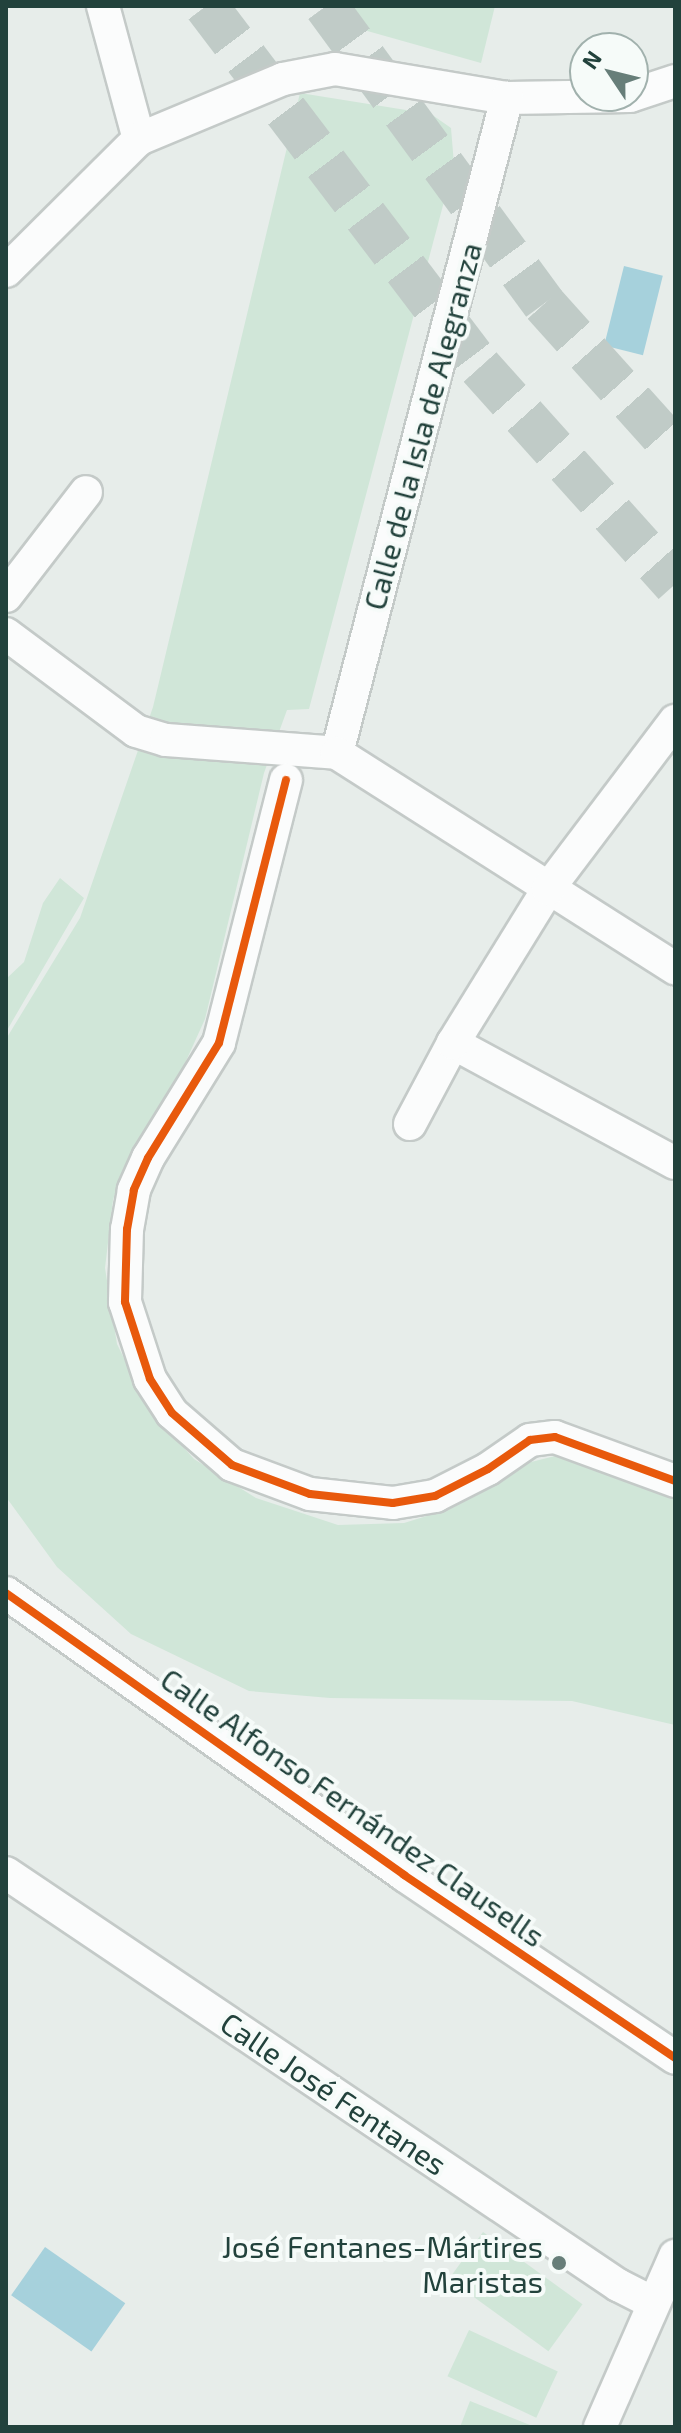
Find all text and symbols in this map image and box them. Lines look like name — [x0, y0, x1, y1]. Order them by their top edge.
north arrow — [569, 32, 649, 112]
text: N — [576, 45, 606, 73]
street label: Calle de la Isla de Alegranza — [355, 238, 489, 614]
street label: Calle Alfonso Fernández Clausells — [154, 1660, 552, 1954]
street label: Calle José Fentanes — [214, 2004, 454, 2182]
place label: José Fentanes-Mártires Maristas — [222, 2228, 543, 2298]
marker: José Fentanes-Mártires Maristas — [550, 2254, 568, 2272]

